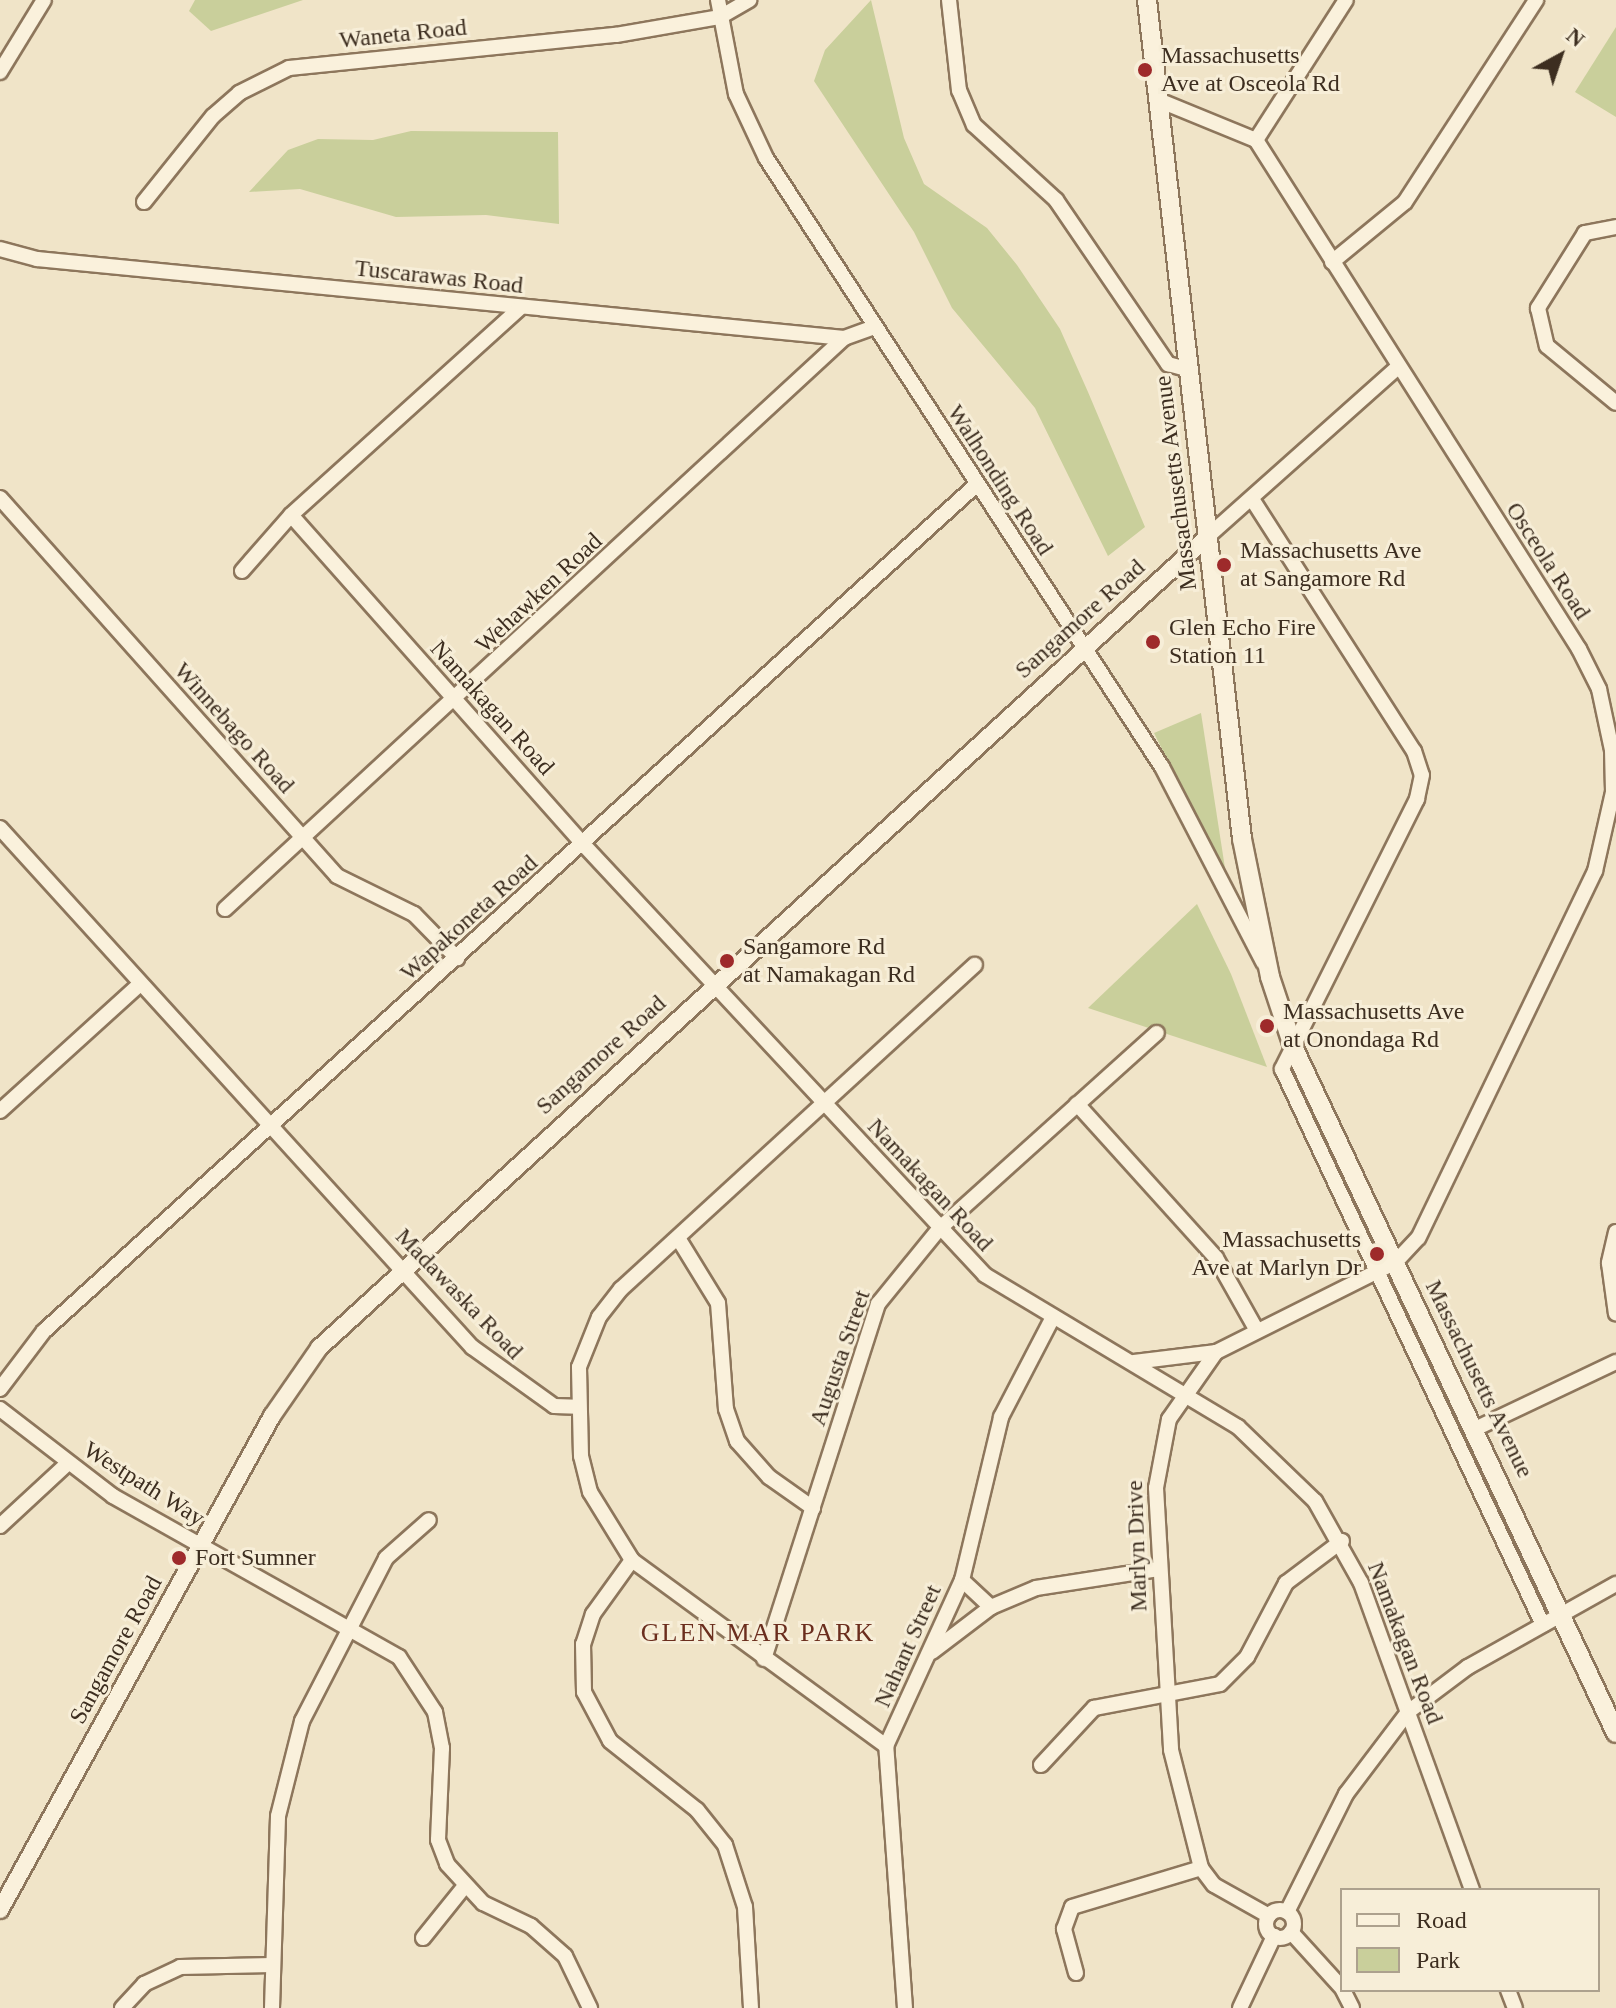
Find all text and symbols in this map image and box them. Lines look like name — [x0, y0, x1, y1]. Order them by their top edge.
street label: Waneta Road — [338, 13, 468, 55]
north arrow — [1520, 16, 1600, 96]
text: N — [1562, 23, 1590, 52]
place label: Massachusetts Ave at Osceola Rd — [1161, 42, 1340, 98]
marker: Massachusetts Ave at Osceola Rd — [1136, 61, 1154, 79]
street label: Tuscarawas Road — [353, 254, 525, 300]
street label: Massachusetts Avenue — [1148, 373, 1204, 593]
street label: Walhonding Road — [941, 399, 1059, 561]
street label: Osceola Road — [1499, 497, 1597, 625]
street label: Wehawken Road — [470, 527, 608, 659]
place label: Massachusetts Ave at Sangamore Rd — [1240, 537, 1423, 593]
street label: Sangamore Road — [1009, 553, 1151, 685]
marker: Massachusetts Ave at Sangamore Rd — [1215, 556, 1233, 574]
place label: Glen Echo Fire Station 11 — [1169, 614, 1316, 670]
marker: Glen Echo Fire Station 11 — [1144, 633, 1162, 651]
street label: Namakagan Road — [424, 635, 560, 781]
street label: Winnebago Road — [168, 657, 300, 799]
street label: Wapakoneta Road — [394, 849, 544, 987]
place label: Sangamore Rd at Namakagan Rd — [743, 933, 915, 989]
marker: Sangamore Rd at Namakagan Rd — [718, 952, 736, 970]
street label: Sangamore Road — [530, 989, 672, 1121]
place label: Massachusetts Ave at Onondaga Rd — [1283, 998, 1466, 1054]
marker: Massachusetts Ave at Onondaga Rd — [1258, 1017, 1276, 1035]
street label: Namakagan Road — [861, 1113, 999, 1257]
street label: Madawaska Road — [389, 1222, 529, 1366]
place label: Massachusetts Ave at Marlyn Dr — [1192, 1226, 1361, 1282]
marker: Massachusetts Ave at Marlyn Dr — [1368, 1245, 1386, 1263]
street label: Massachusetts Avenue — [1418, 1275, 1540, 1483]
street label: Augusta Street — [803, 1286, 877, 1430]
street label: Westpath Way — [78, 1435, 210, 1533]
street label: Marlyn Drive — [1120, 1480, 1154, 1612]
place label: Fort Sumner — [195, 1544, 316, 1572]
marker: Fort Sumner — [170, 1549, 188, 1567]
street label: Namakagan Road — [1361, 1558, 1449, 1728]
street label: Sangamore Road — [63, 1571, 169, 1729]
street label: Nahant Street — [868, 1580, 948, 1712]
district label: GLEN MAR PARK — [641, 1617, 875, 1649]
legend — [1340, 1888, 1600, 1992]
text: Road — [1416, 1907, 1467, 1933]
text: Park — [1416, 1947, 1460, 1973]

